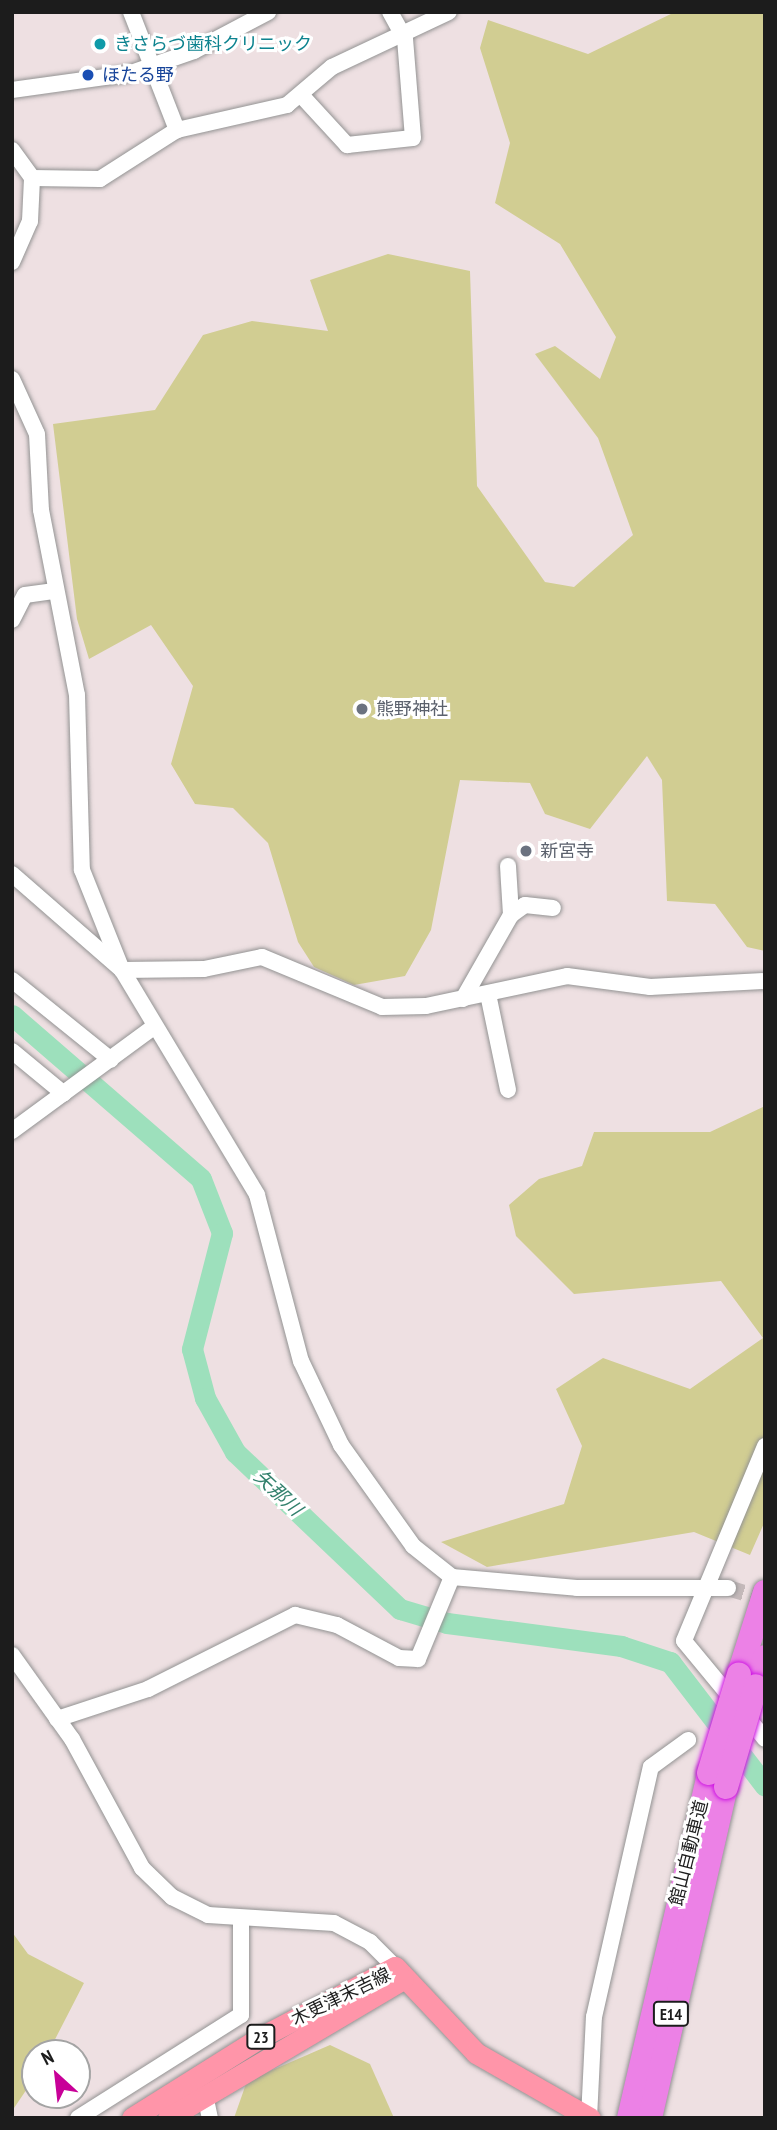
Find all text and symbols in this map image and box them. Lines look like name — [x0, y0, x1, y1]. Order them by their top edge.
place label: きさらづ歯科クリニック — [114, 33, 312, 55]
marker: きさらづ歯科クリニック — [92, 36, 108, 52]
place label: ほたる野 — [102, 64, 174, 86]
marker: ほたる野 — [80, 67, 96, 83]
place label: 熊野神社 — [376, 698, 448, 720]
marker: 熊野神社 — [354, 701, 370, 717]
place label: 新宮寺 — [540, 840, 594, 862]
marker: 新宮寺 — [518, 843, 534, 859]
water label: 矢那川 — [249, 1465, 307, 1521]
street label: 館山自動車道 — [665, 1798, 713, 1908]
street label: 木更津末吉線 — [288, 1964, 394, 2030]
road number: E14 — [652, 2002, 690, 2026]
road number: 23 — [245, 2024, 277, 2050]
north arrow — [21, 2039, 91, 2109]
text: N — [37, 2044, 57, 2070]

